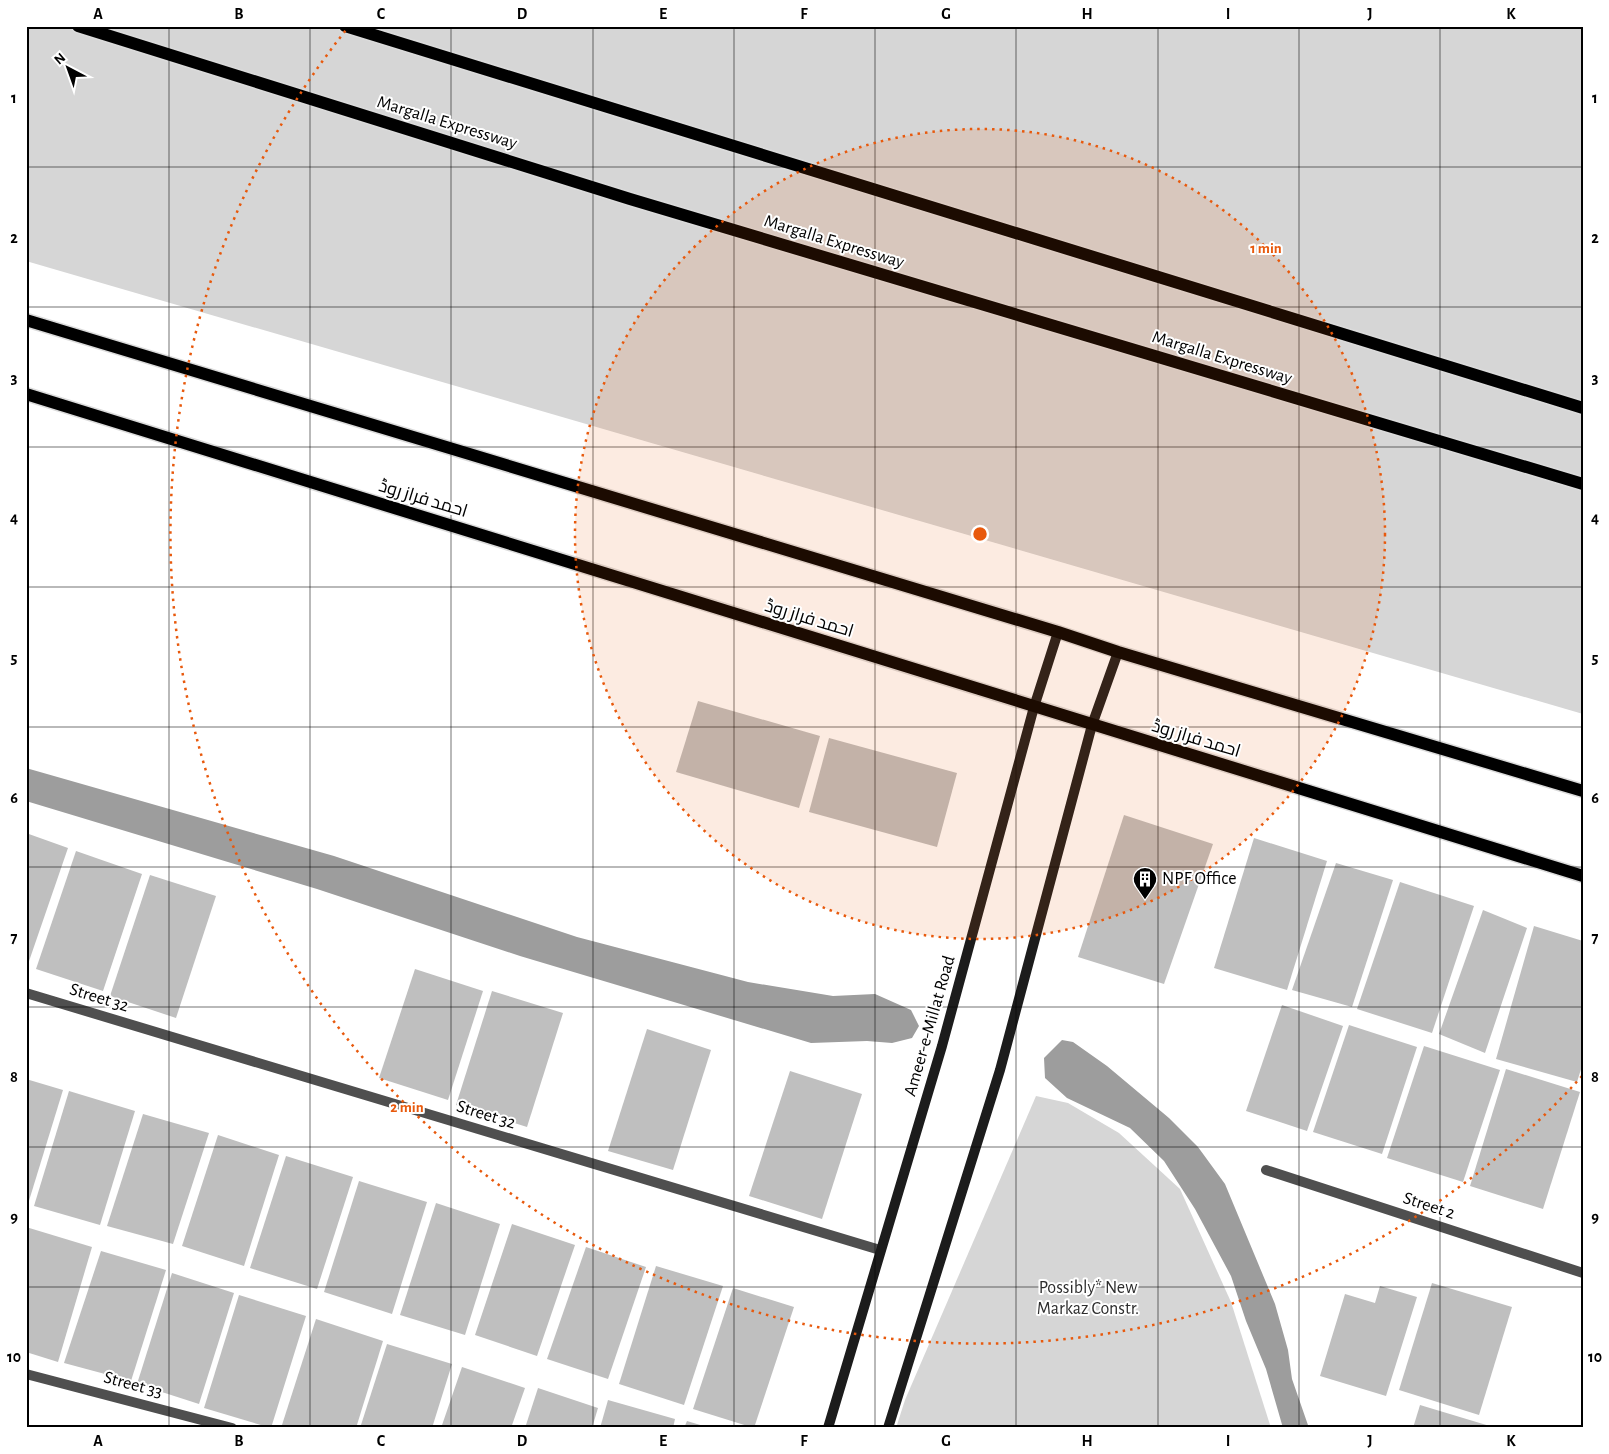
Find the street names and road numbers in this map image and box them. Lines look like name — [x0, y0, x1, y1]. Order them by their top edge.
street label: Margalla Expressway — [375, 93, 520, 153]
street label: Margalla Expressway — [762, 212, 907, 272]
street label: Margalla Expressway — [1150, 328, 1295, 388]
street label: احمد فراز روڈ — [376, 477, 469, 522]
street label: احمد فراز روڈ — [762, 597, 855, 642]
street label: احمد فراز روڈ — [1149, 717, 1242, 762]
street label: Ameer-e-Millat Road — [901, 954, 959, 1098]
street label: Street 32 — [67, 980, 131, 1016]
street label: Street 32 — [454, 1097, 518, 1133]
street label: Street 2 — [1401, 1189, 1457, 1223]
street label: Street 33 — [102, 1369, 164, 1401]

